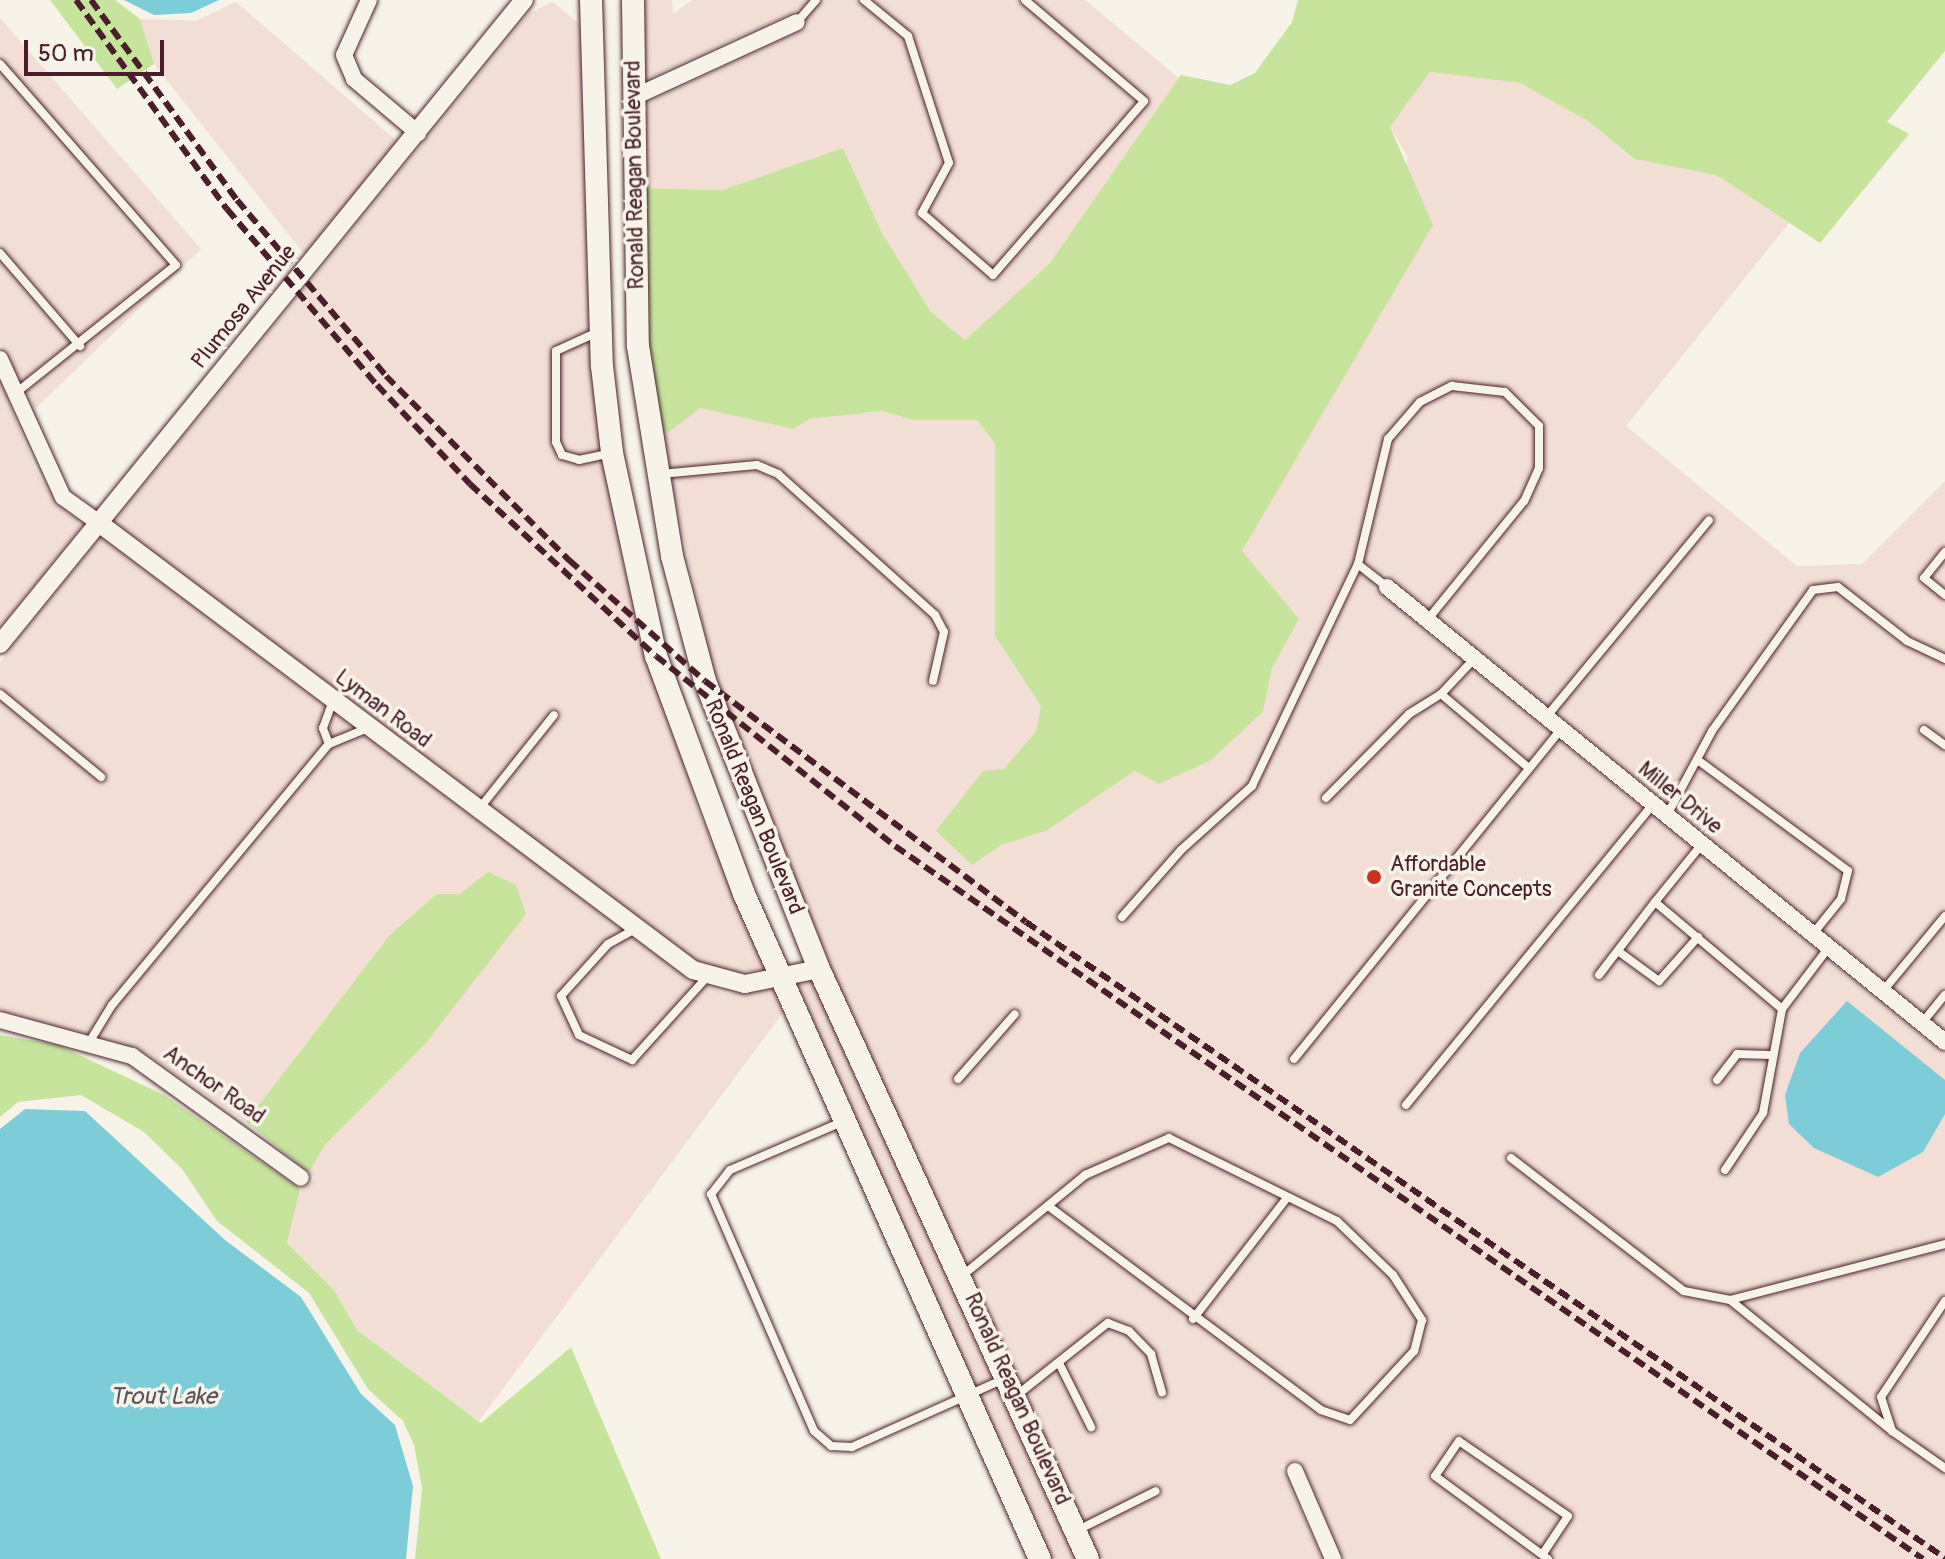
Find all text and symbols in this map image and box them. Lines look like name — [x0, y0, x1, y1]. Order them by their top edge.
scale bar — [28, 24, 168, 74]
text: 50 m — [38, 39, 94, 68]
street label: Ronald Reagan Boulevard — [620, 60, 650, 290]
street label: Plumosa Avenue — [186, 240, 302, 374]
street label: Lyman Road — [330, 664, 436, 754]
street label: Ronald Reagan Boulevard — [699, 696, 809, 918]
street label: Miller Drive — [1633, 756, 1727, 840]
place label: Affordable Granite Concepts — [1390, 851, 1552, 902]
marker: Affordable Granite Concepts — [1365, 868, 1383, 886]
street label: Anchor Road — [158, 1040, 270, 1130]
street label: Ronald Reagan Boulevard — [958, 1289, 1076, 1509]
water label: Trout Lake — [109, 1383, 217, 1411]

